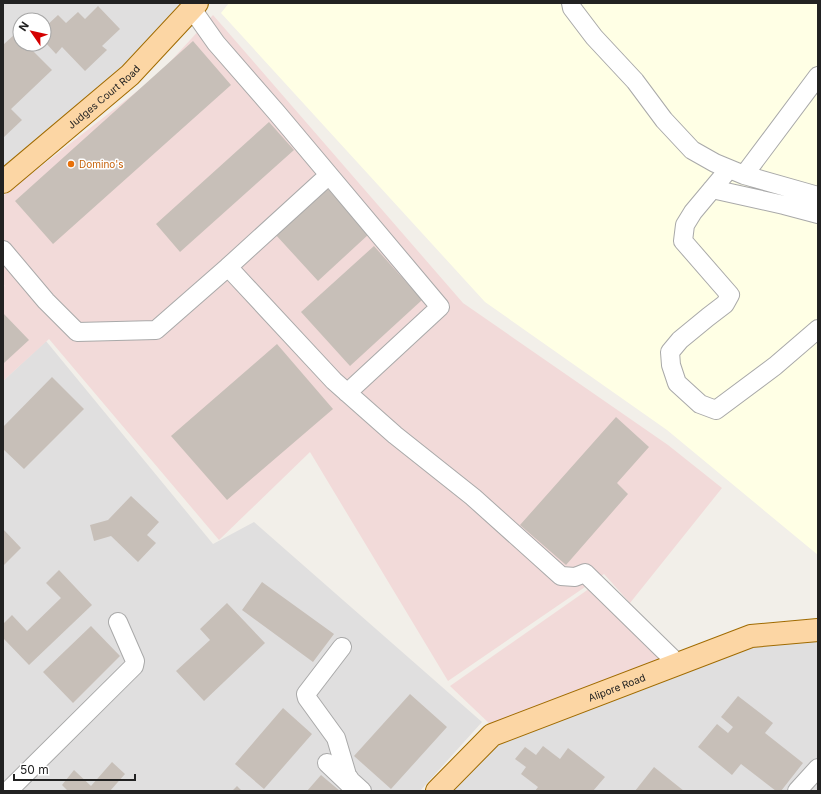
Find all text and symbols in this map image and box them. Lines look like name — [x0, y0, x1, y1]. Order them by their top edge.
north arrow — [12, 12, 52, 52]
text: N — [16, 19, 32, 34]
street label: Judges Court Road — [65, 62, 142, 131]
place label: Domino's — [79, 158, 123, 170]
marker: Domino's — [66, 159, 76, 169]
street label: Alipore Road — [586, 671, 647, 704]
scale bar — [14, 756, 135, 782]
text: 50 m — [20, 762, 49, 777]

